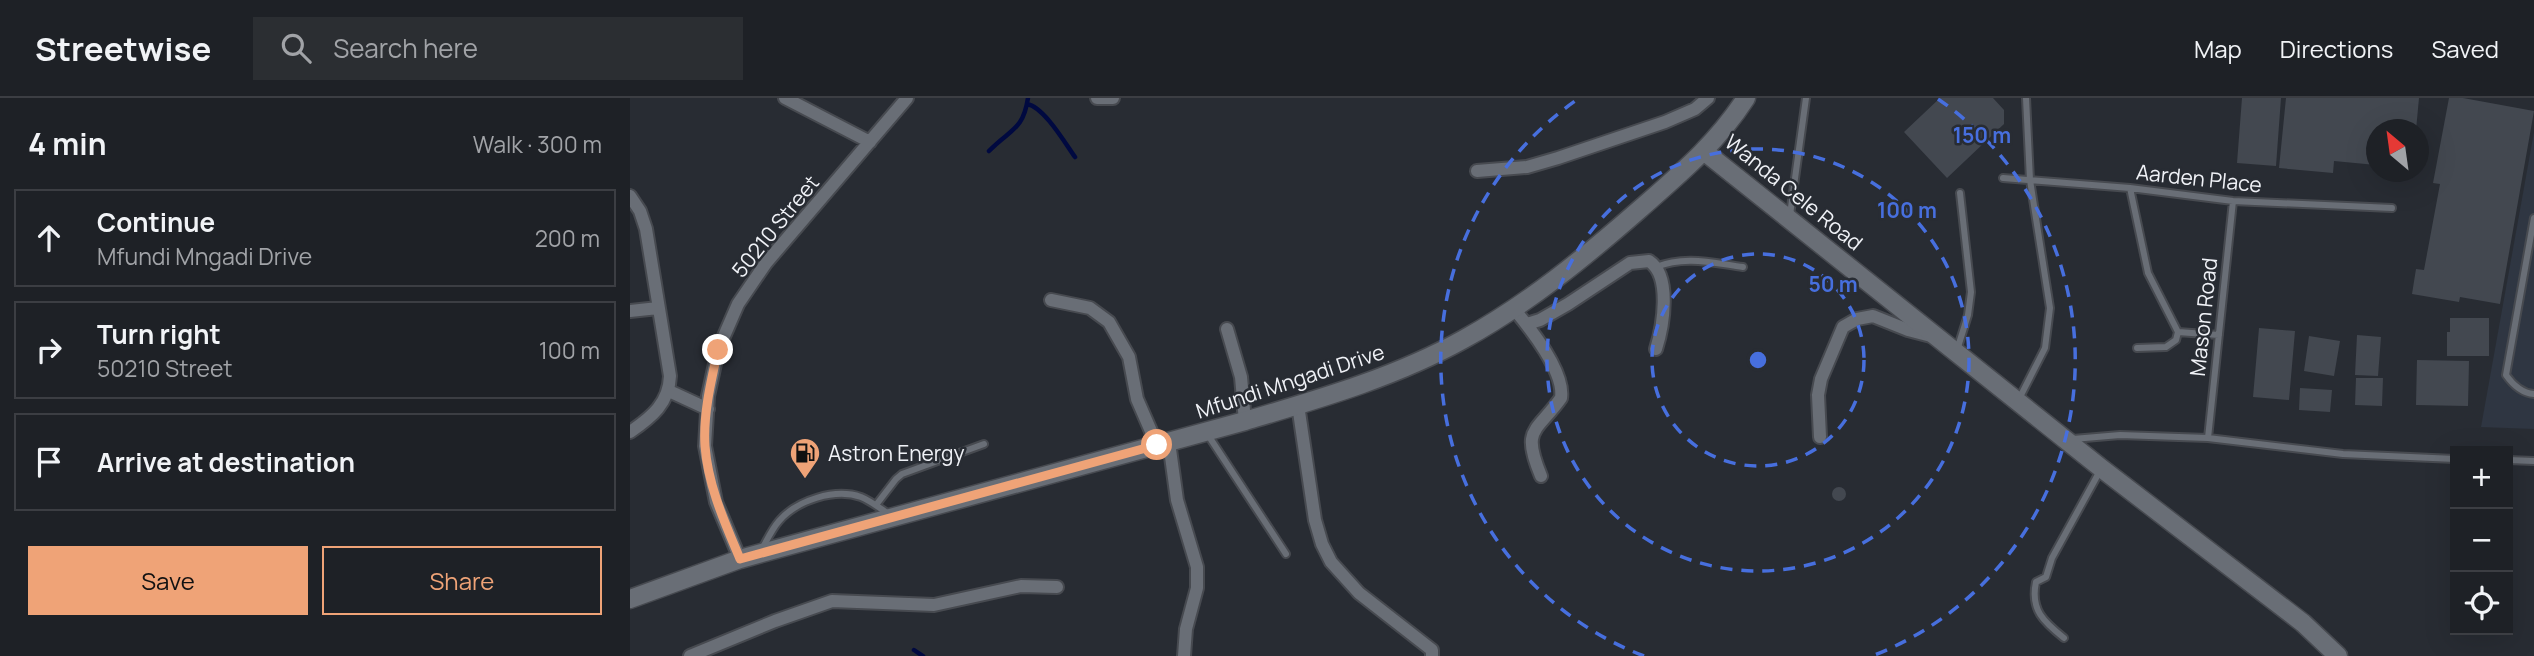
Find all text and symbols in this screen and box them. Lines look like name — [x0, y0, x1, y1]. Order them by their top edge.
search box — [253, 17, 743, 80]
text: Streetwise — [35, 26, 211, 71]
icon: search — [277, 29, 315, 67]
text: Search here — [333, 30, 478, 66]
text: Map — [2194, 32, 2242, 65]
text: Directions — [2280, 32, 2393, 65]
text: Saved — [2431, 32, 2499, 65]
north arrow — [2366, 119, 2429, 182]
text: 150 m — [1953, 121, 2011, 149]
text: 4 min — [28, 123, 106, 164]
text: Walk · 300 m — [473, 128, 602, 160]
street label: Wanda Cele Road — [1719, 128, 1869, 256]
street label: Aarden Place — [2135, 157, 2263, 199]
street label: 50210 Street — [725, 169, 825, 283]
text: 100 m — [1877, 196, 1937, 224]
text: Continue — [97, 204, 215, 240]
icon: ahead — [30, 219, 68, 257]
text: 200 m — [535, 222, 600, 254]
text: Mfundi Mngadi Drive — [97, 240, 312, 272]
street label: Mason Road — [2183, 256, 2223, 378]
text: 50 m — [1808, 270, 1858, 298]
text: Turn right — [97, 316, 221, 352]
icon: right — [30, 331, 68, 369]
text: 100 m — [539, 334, 600, 366]
route end — [702, 334, 733, 365]
street label: Mfundi Mngadi Drive — [1192, 337, 1388, 425]
centre of rings — [1746, 348, 1770, 372]
text: 50210 Street — [97, 352, 233, 384]
route start — [1141, 429, 1172, 460]
fuel station icon: Astron Energy — [788, 436, 822, 480]
place label: Astron Energy — [828, 439, 965, 467]
icon: arrive — [30, 443, 68, 481]
text: Arrive at destination — [97, 444, 355, 480]
map controls — [2450, 446, 2513, 635]
button: + — [2450, 446, 2513, 509]
button: − — [2450, 509, 2513, 572]
button: Save — [28, 546, 308, 615]
button: Share — [322, 546, 602, 615]
button: locate — [2450, 572, 2513, 635]

